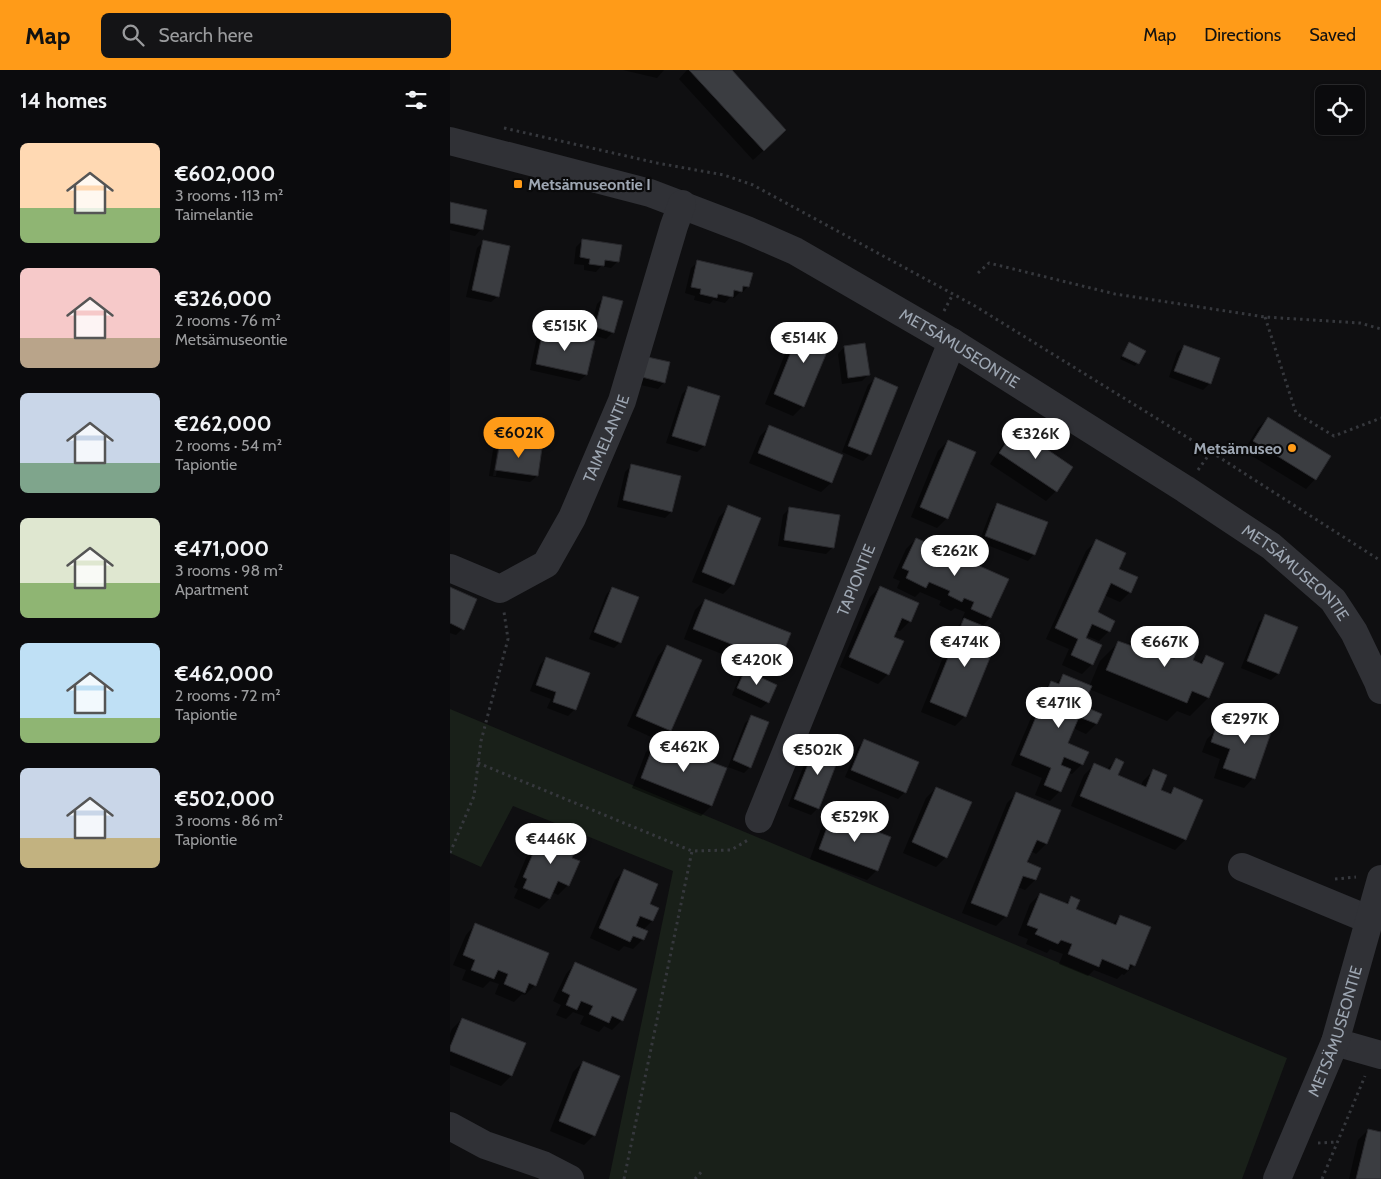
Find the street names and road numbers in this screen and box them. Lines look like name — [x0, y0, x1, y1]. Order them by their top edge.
street label: METSÄMUSEONTIE — [896, 305, 1023, 392]
street label: TAIMELANTIE — [579, 392, 633, 486]
street label: METSÄMUSEONTIE — [1238, 520, 1353, 624]
street label: TAPIONTIE — [833, 541, 879, 619]
street label: METSÄMUSEONTIE — [1304, 964, 1366, 1100]

